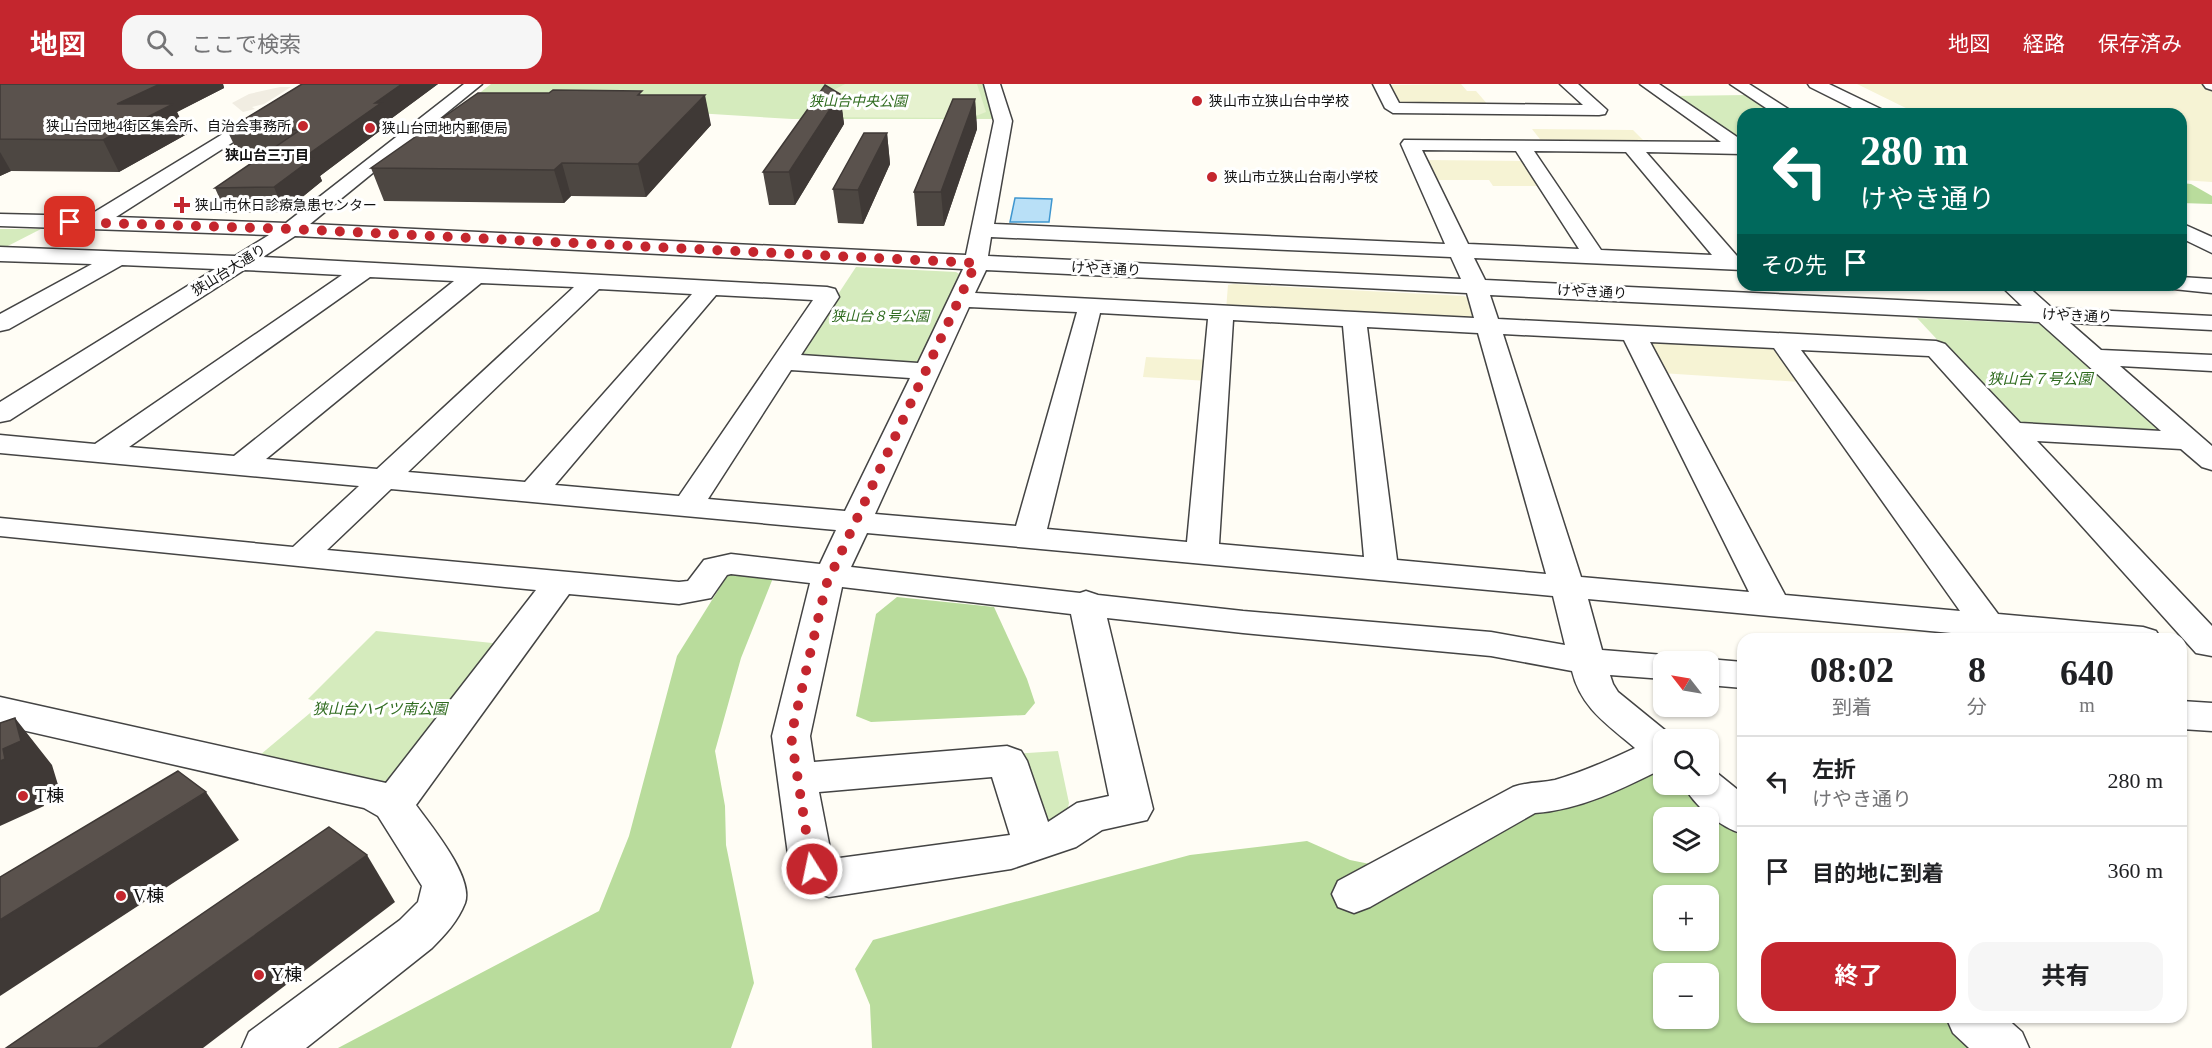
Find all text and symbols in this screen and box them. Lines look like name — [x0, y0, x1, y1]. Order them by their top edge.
search box — [122, 15, 542, 69]
icon: search — [143, 26, 176, 59]
text: 地図 — [30, 29, 86, 60]
text: ここで検索 — [191, 32, 301, 57]
text: 地図 — [1948, 32, 1990, 56]
text: 経路 — [2023, 32, 2065, 56]
text: 保存済み — [2098, 32, 2182, 56]
place label: 狭山市立狭山台中学校 — [1209, 93, 1349, 109]
park label: 狭山台中央公園 — [809, 94, 909, 109]
marker: 狭山市立狭山台中学校 — [1190, 94, 1204, 108]
place label: 狭山台団地4街区集会所、自治会事務所 — [46, 118, 291, 134]
marker: 狭山台団地4街区集会所、自治会事務所 — [296, 119, 310, 133]
place label: 狭山台団地内郵便局 — [382, 120, 508, 136]
marker: 狭山台団地内郵便局 — [363, 121, 377, 135]
text: 280 m — [1860, 128, 1969, 174]
icon: left — [1761, 132, 1839, 210]
district label: 狭山台三丁目 — [225, 148, 309, 163]
place label: 狭山市立狭山台南小学校 — [1224, 169, 1378, 185]
marker: 狭山市立狭山台南小学校 — [1205, 170, 1219, 184]
text: けやき通り — [1860, 184, 1995, 214]
pin — [44, 196, 95, 247]
marker: 狭山市休日診療急患センター — [173, 196, 191, 214]
place label: 狭山市休日診療急患センター — [195, 197, 377, 213]
icon: arrive — [53, 205, 86, 238]
street label: 狭山台大通り — [189, 241, 269, 299]
icon: arrive — [1839, 246, 1872, 279]
text: その先 — [1761, 253, 1827, 278]
street label: けやき通り — [1071, 260, 1141, 278]
street label: けやき通り — [1557, 283, 1627, 301]
street label: けやき通り — [2042, 307, 2112, 325]
park label: 狭山台８号公園 — [831, 309, 931, 324]
park label: 狭山台７号公園 — [1987, 371, 2094, 387]
text: 08:02 — [1810, 650, 1894, 690]
text: 8 — [1968, 650, 1986, 690]
north arrow — [1653, 651, 1719, 717]
map controls — [1653, 651, 1719, 1029]
text: 640 — [2060, 653, 2114, 693]
text: m — [2079, 694, 2095, 716]
text: 到着 — [1832, 696, 1872, 718]
text: 分 — [1967, 696, 1987, 718]
park label: 狭山台ハイツ南公園 — [313, 701, 449, 717]
button: search — [1653, 729, 1719, 795]
text: 左折 — [1812, 757, 1856, 782]
icon: left — [1761, 765, 1794, 798]
text: 280 m — [2107, 768, 2163, 793]
place label: T棟 — [35, 786, 64, 806]
text: けやき通り — [1812, 788, 1912, 810]
marker: T棟 — [16, 789, 30, 803]
button: layers — [1653, 807, 1719, 873]
position arrow — [780, 837, 844, 901]
icon: arrive — [1761, 855, 1794, 888]
text: 360 m — [2107, 858, 2163, 883]
text: 目的地に到着 — [1812, 861, 1944, 886]
button: + — [1653, 885, 1719, 951]
place label: V棟 — [133, 886, 164, 906]
marker: V棟 — [114, 889, 128, 903]
button: 終了 — [1761, 942, 1956, 1011]
button: 共有 — [1968, 942, 2163, 1011]
button: − — [1653, 963, 1719, 1029]
place label: Y棟 — [271, 965, 302, 985]
marker: Y棟 — [252, 968, 266, 982]

